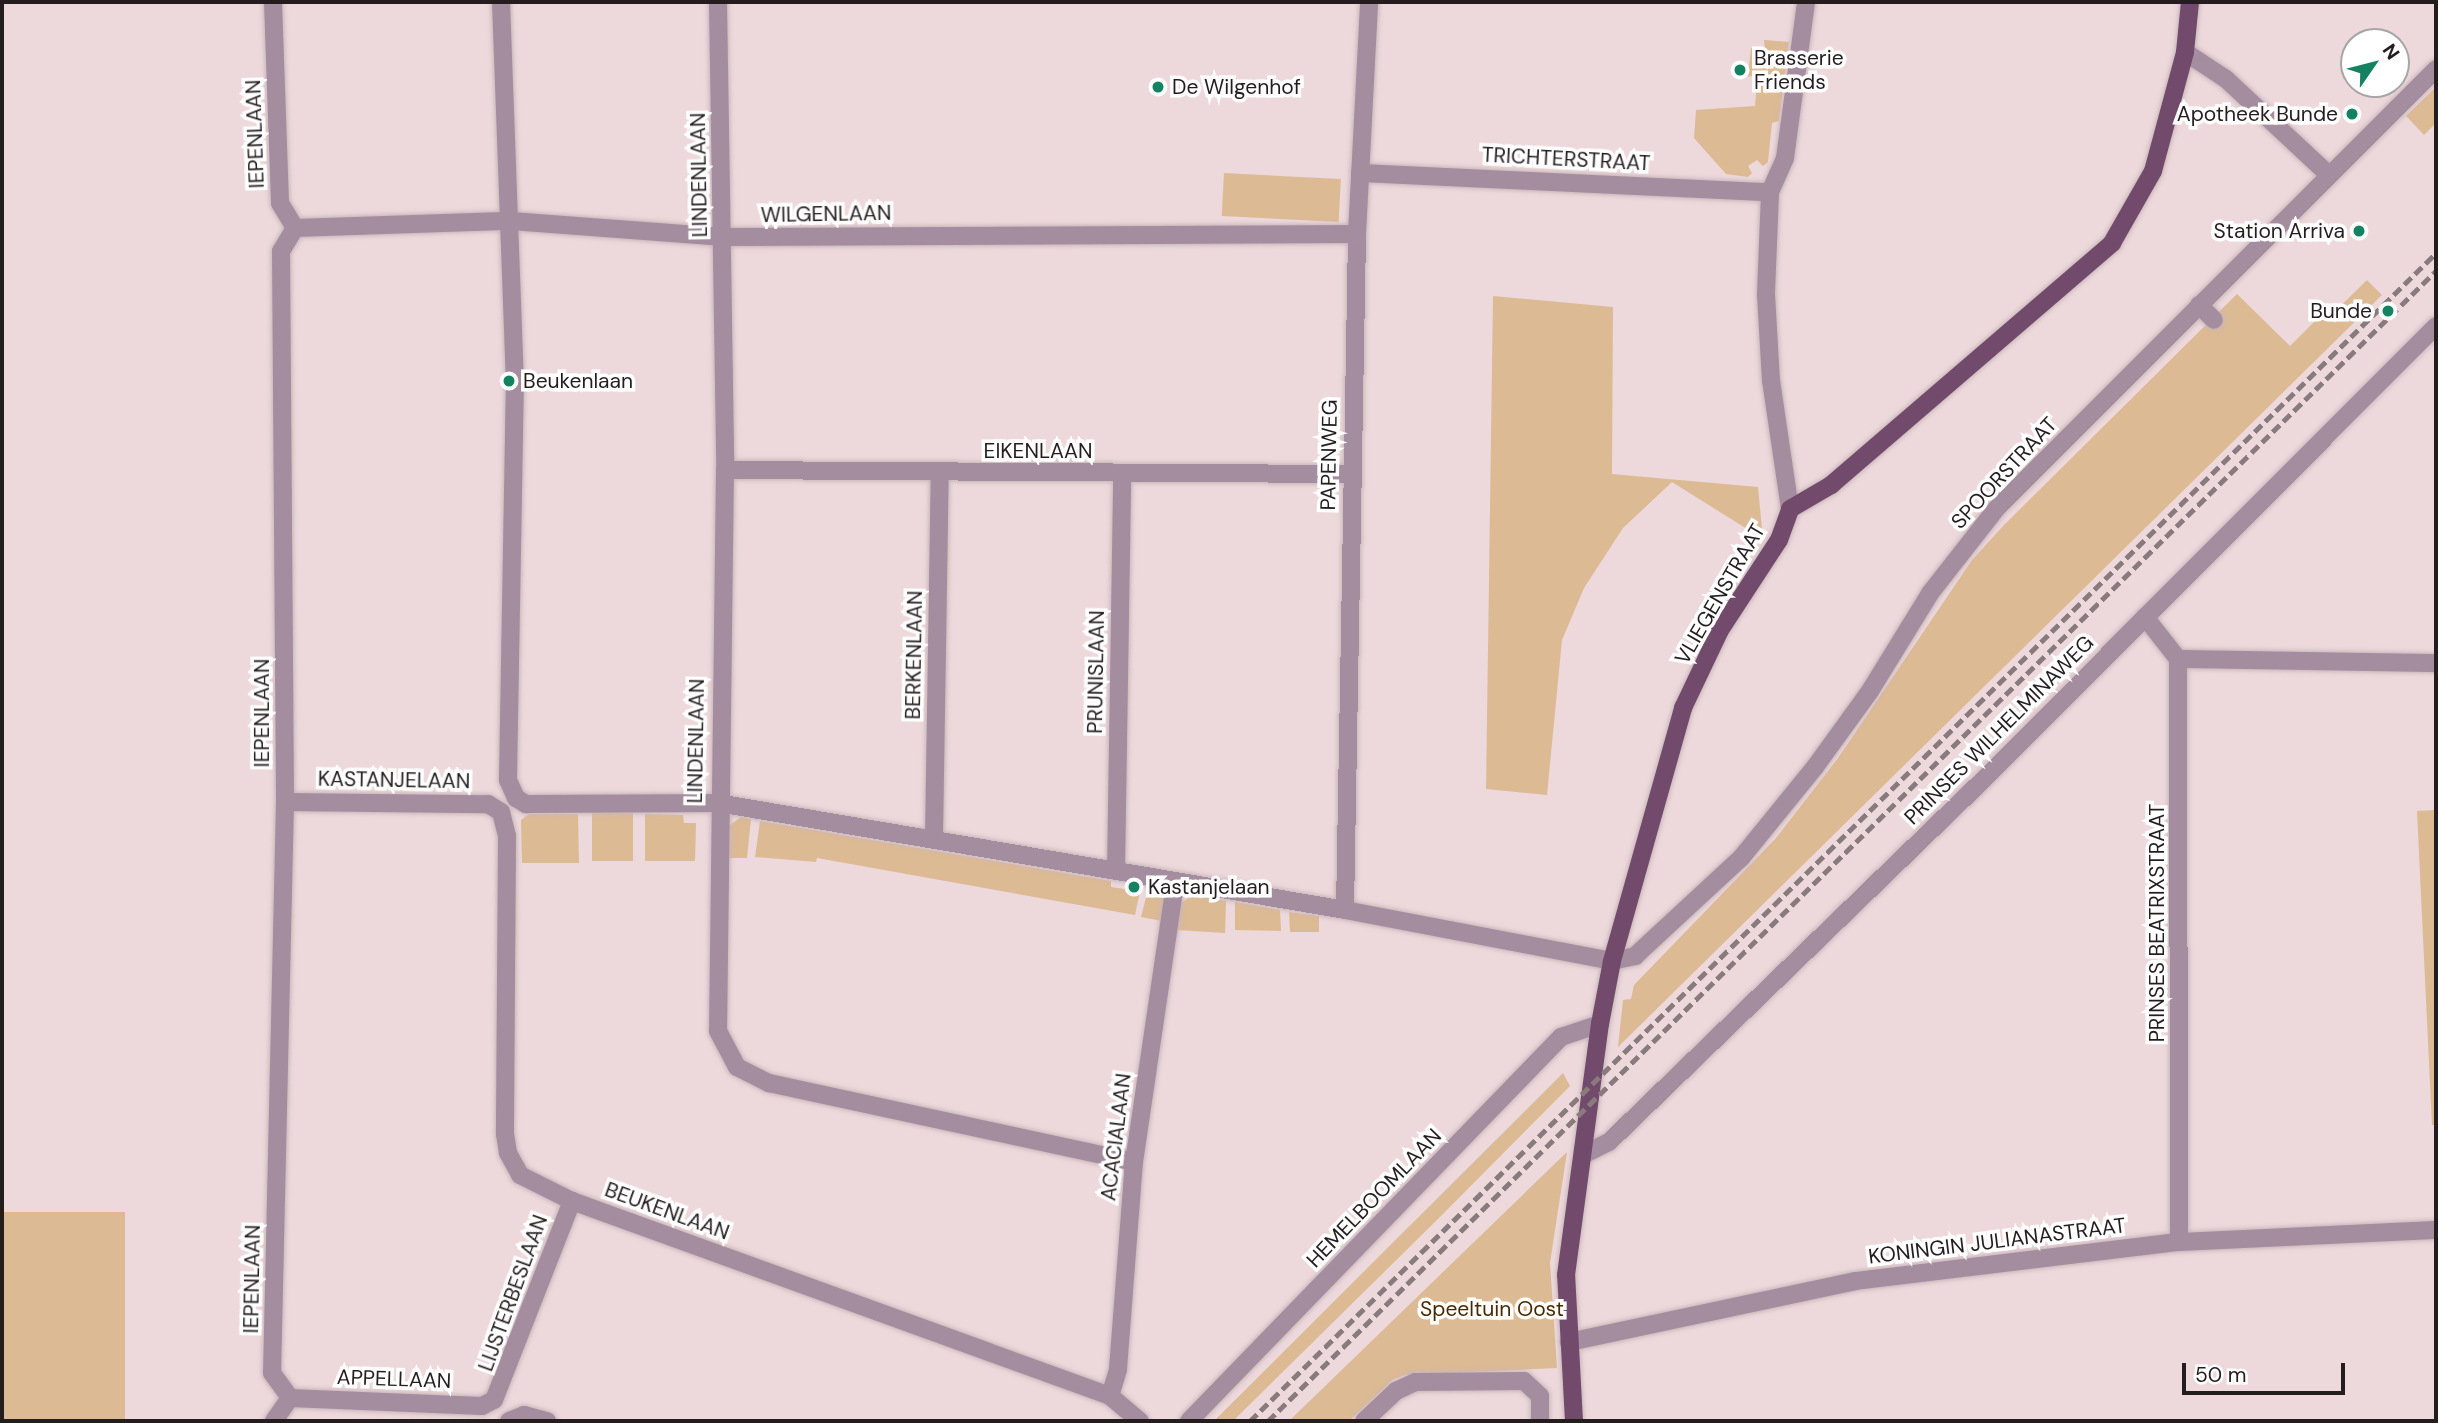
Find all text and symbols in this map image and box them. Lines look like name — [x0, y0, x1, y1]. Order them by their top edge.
north arrow — [2340, 28, 2410, 98]
text: N — [2377, 39, 2405, 65]
place label: Brasserie Friends — [1754, 45, 1844, 95]
marker: Brasserie Friends — [1732, 62, 1748, 78]
place label: De Wilgenhof — [1172, 74, 1301, 100]
street label: IEPENLAAN — [241, 79, 269, 189]
marker: De Wilgenhof — [1150, 79, 1166, 95]
place label: Apotheek Bunde — [2177, 101, 2338, 127]
marker: Apotheek Bunde — [2344, 106, 2360, 122]
street label: LINDENLAAN — [685, 112, 713, 238]
street label: TRICHTERSTRAAT — [1481, 142, 1651, 176]
street label: WILGENLAAN — [760, 200, 892, 228]
place label: Station Arriva — [2214, 218, 2345, 244]
marker: Station Arriva — [2351, 223, 2367, 239]
place label: Bunde — [2310, 298, 2372, 324]
marker: Bunde — [2378, 301, 2398, 321]
place label: Beukenlaan — [523, 368, 633, 394]
marker: Beukenlaan — [501, 373, 517, 389]
street label: PAPENWEG — [1315, 399, 1343, 511]
street label: SPOORSTRAAT — [1946, 412, 2062, 534]
street label: EIKENLAAN — [984, 438, 1092, 464]
street label: VLIEGENSTRAAT — [1670, 519, 1770, 669]
street label: BERKENLAAN — [900, 590, 928, 720]
street label: PRUNISLAAN — [1082, 610, 1110, 734]
street label: PRINSES WILHELMINAWEG — [1899, 630, 2099, 830]
street label: IEPENLAAN — [249, 659, 275, 767]
street label: LINDENLAAN — [682, 678, 710, 804]
street label: KASTANJELAAN — [318, 766, 470, 794]
street label: PRINSES BEATRIXSTRAAT — [2144, 804, 2170, 1042]
place label: Kastanjelaan — [1148, 874, 1270, 900]
marker: Kastanjelaan — [1126, 879, 1142, 895]
street label: ACACIALAAN — [1096, 1072, 1136, 1202]
street label: HEMELBOOMLAAN — [1301, 1123, 1447, 1273]
street label: BEUKENLAAN — [601, 1177, 733, 1245]
street label: LIJSTERBESLAAN — [473, 1211, 553, 1375]
street label: KONINGIN JULIANASTRAAT — [1867, 1213, 2127, 1269]
street label: IEPENLAAN — [238, 1224, 266, 1334]
park label: Speeltuin Oost — [1420, 1296, 1564, 1322]
scale bar — [2186, 1350, 2349, 1394]
text: 50 m — [2195, 1361, 2246, 1389]
street label: APPELLAAN — [336, 1364, 452, 1394]

